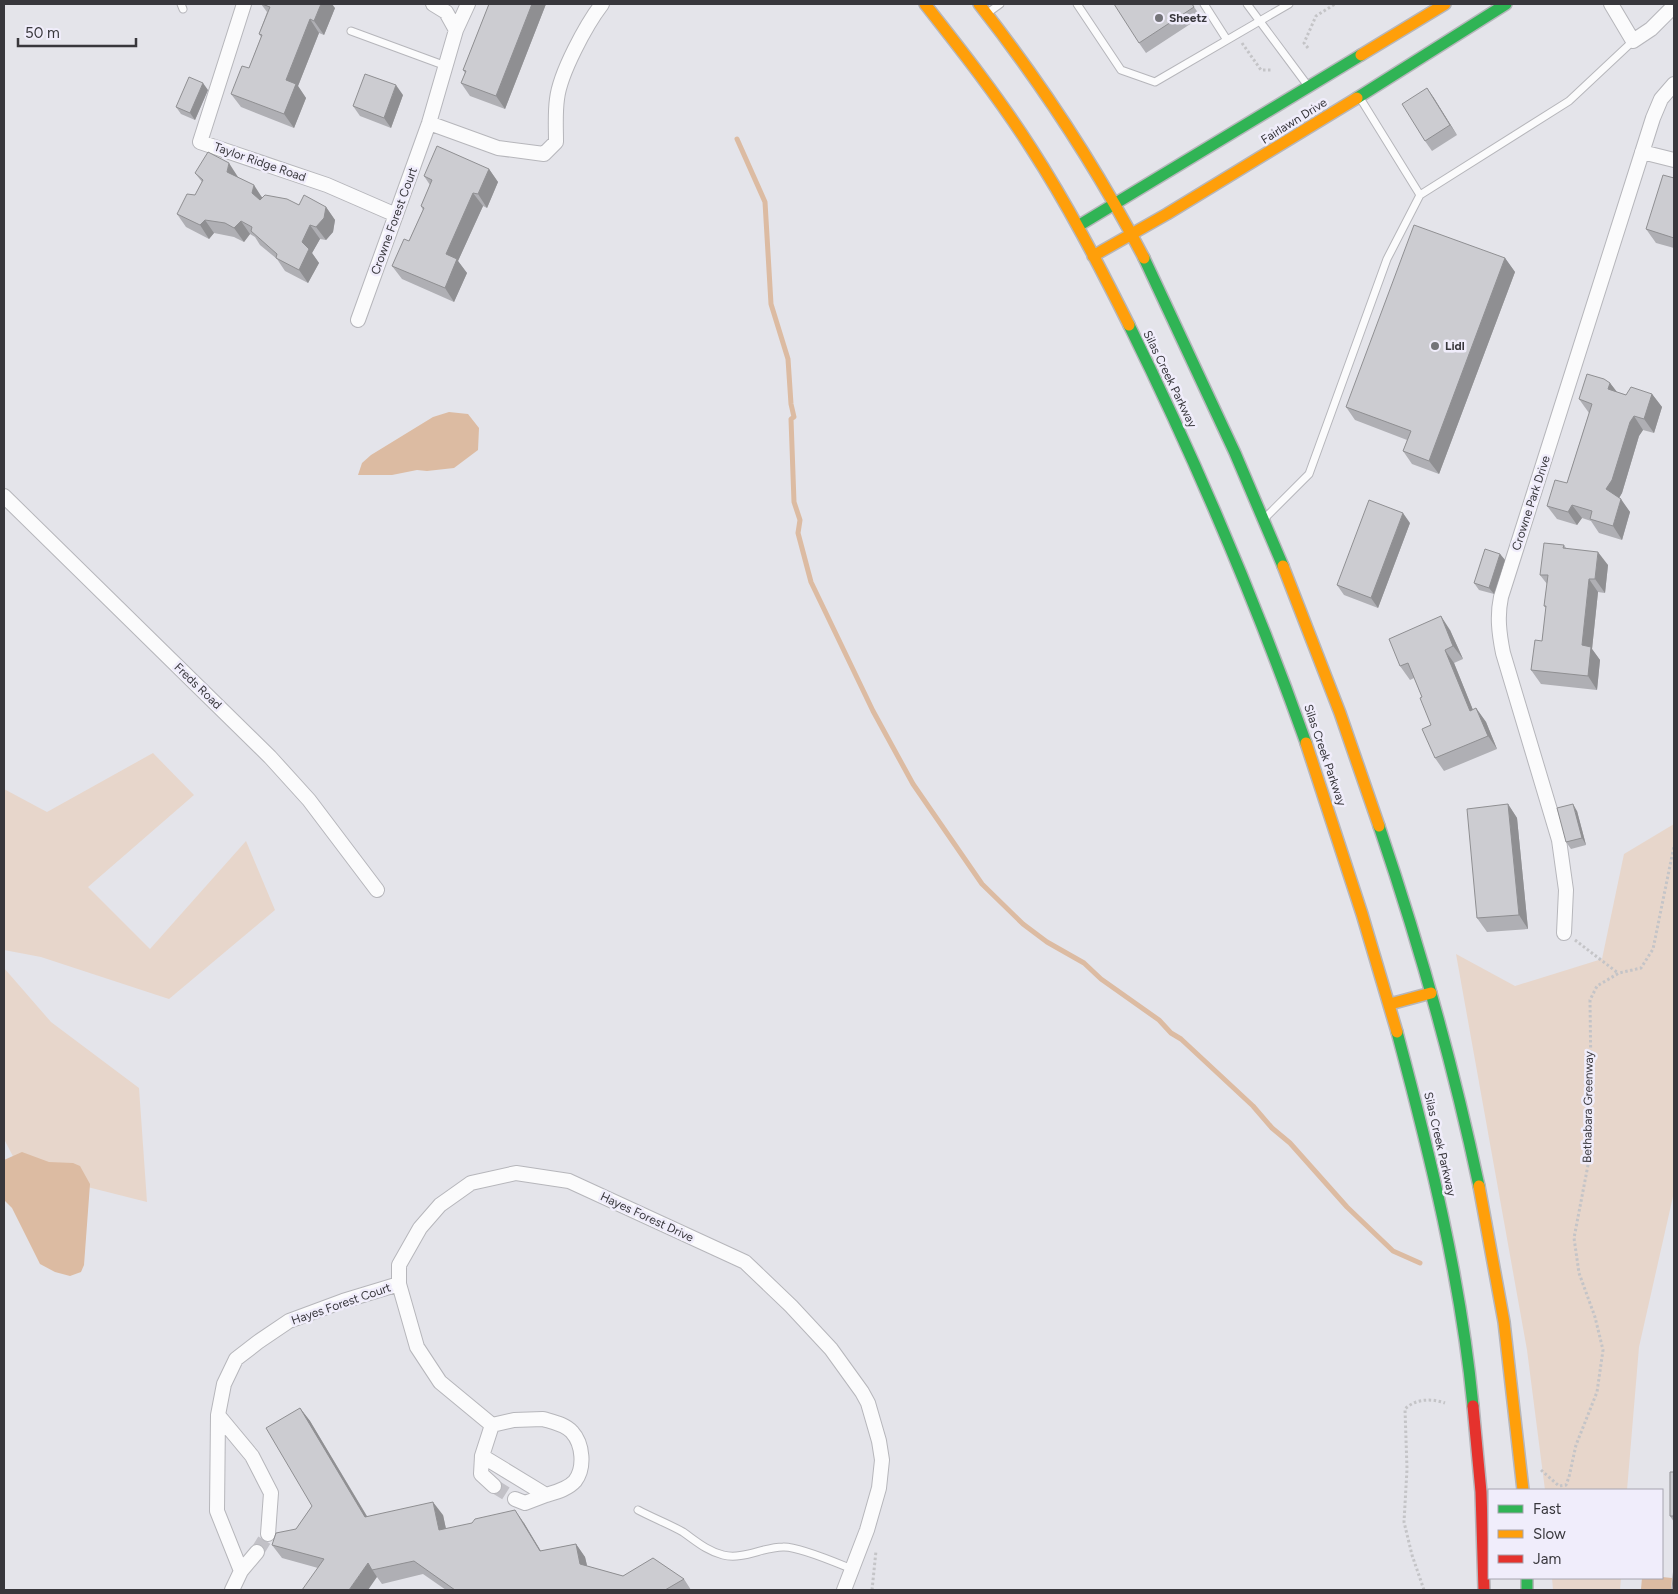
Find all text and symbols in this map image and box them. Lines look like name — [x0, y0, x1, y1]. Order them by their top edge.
place label: Sheetz — [1169, 11, 1207, 25]
marker: Sheetz — [1153, 12, 1165, 24]
scale bar — [18, 15, 135, 47]
text: 50 m — [25, 24, 60, 42]
street label: Fairlawn Drive — [1259, 95, 1330, 147]
street label: Taylor Ridge Road — [212, 140, 308, 184]
street label: Crowne Forest Court — [368, 165, 420, 277]
street label: Silas Creek Parkway — [1140, 328, 1200, 431]
place label: Lidl — [1445, 339, 1465, 353]
marker: Lidl — [1429, 340, 1441, 352]
street label: Crowne Park Drive — [1509, 453, 1553, 552]
street label: Freds Road — [171, 660, 225, 712]
street label: Silas Creek Parkway — [1301, 702, 1349, 808]
street label: Bethabara Greenway — [1580, 1050, 1596, 1163]
street label: Silas Creek Parkway — [1421, 1091, 1459, 1198]
street label: Hayes Forest Drive — [598, 1189, 696, 1245]
street label: Hayes Forest Court — [289, 1280, 393, 1328]
legend — [1488, 1489, 1663, 1579]
text: Fast — [1533, 1500, 1562, 1518]
text: Slow — [1533, 1525, 1566, 1543]
text: Jam — [1533, 1550, 1561, 1568]

